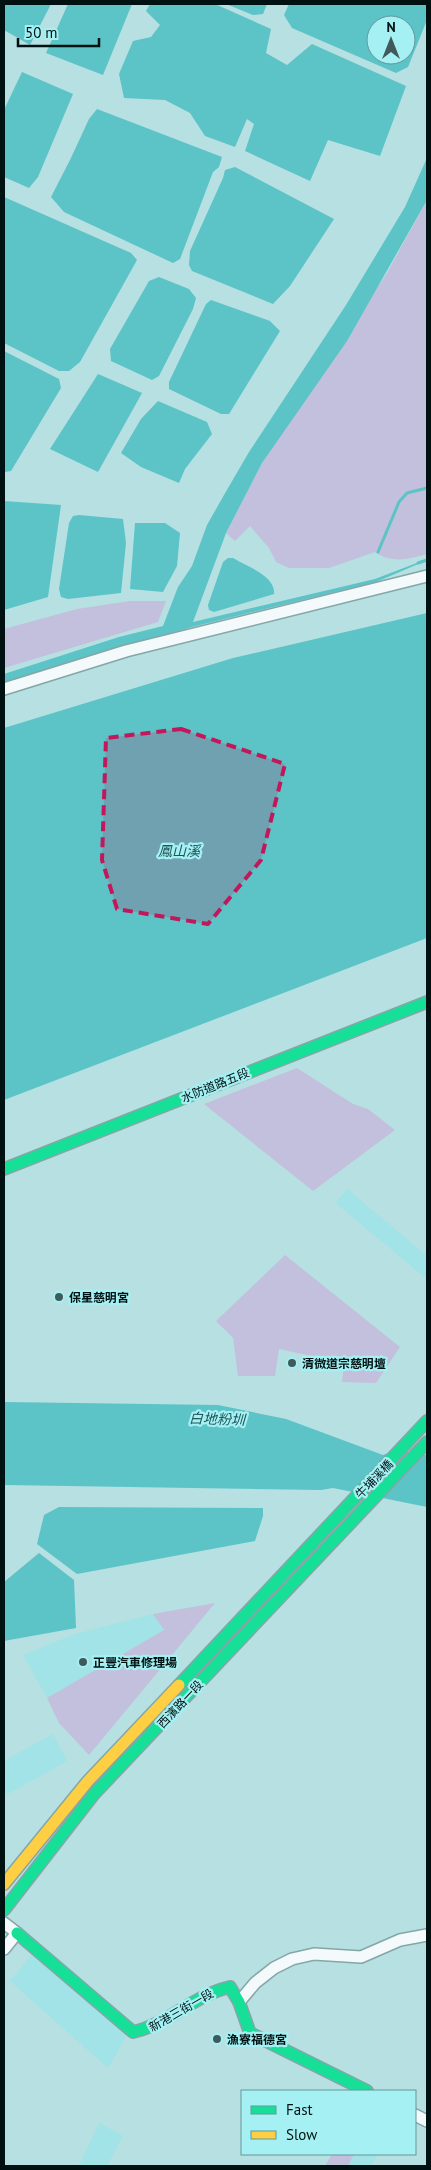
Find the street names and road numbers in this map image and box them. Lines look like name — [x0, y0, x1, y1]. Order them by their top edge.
street label: 水防道路五段 — [179, 1065, 251, 1105]
street label: 牛埔溪橋 — [352, 1457, 396, 1501]
street label: 西濱路一段 — [154, 1677, 206, 1731]
street label: 新港三街一段 — [146, 1986, 216, 2034]

